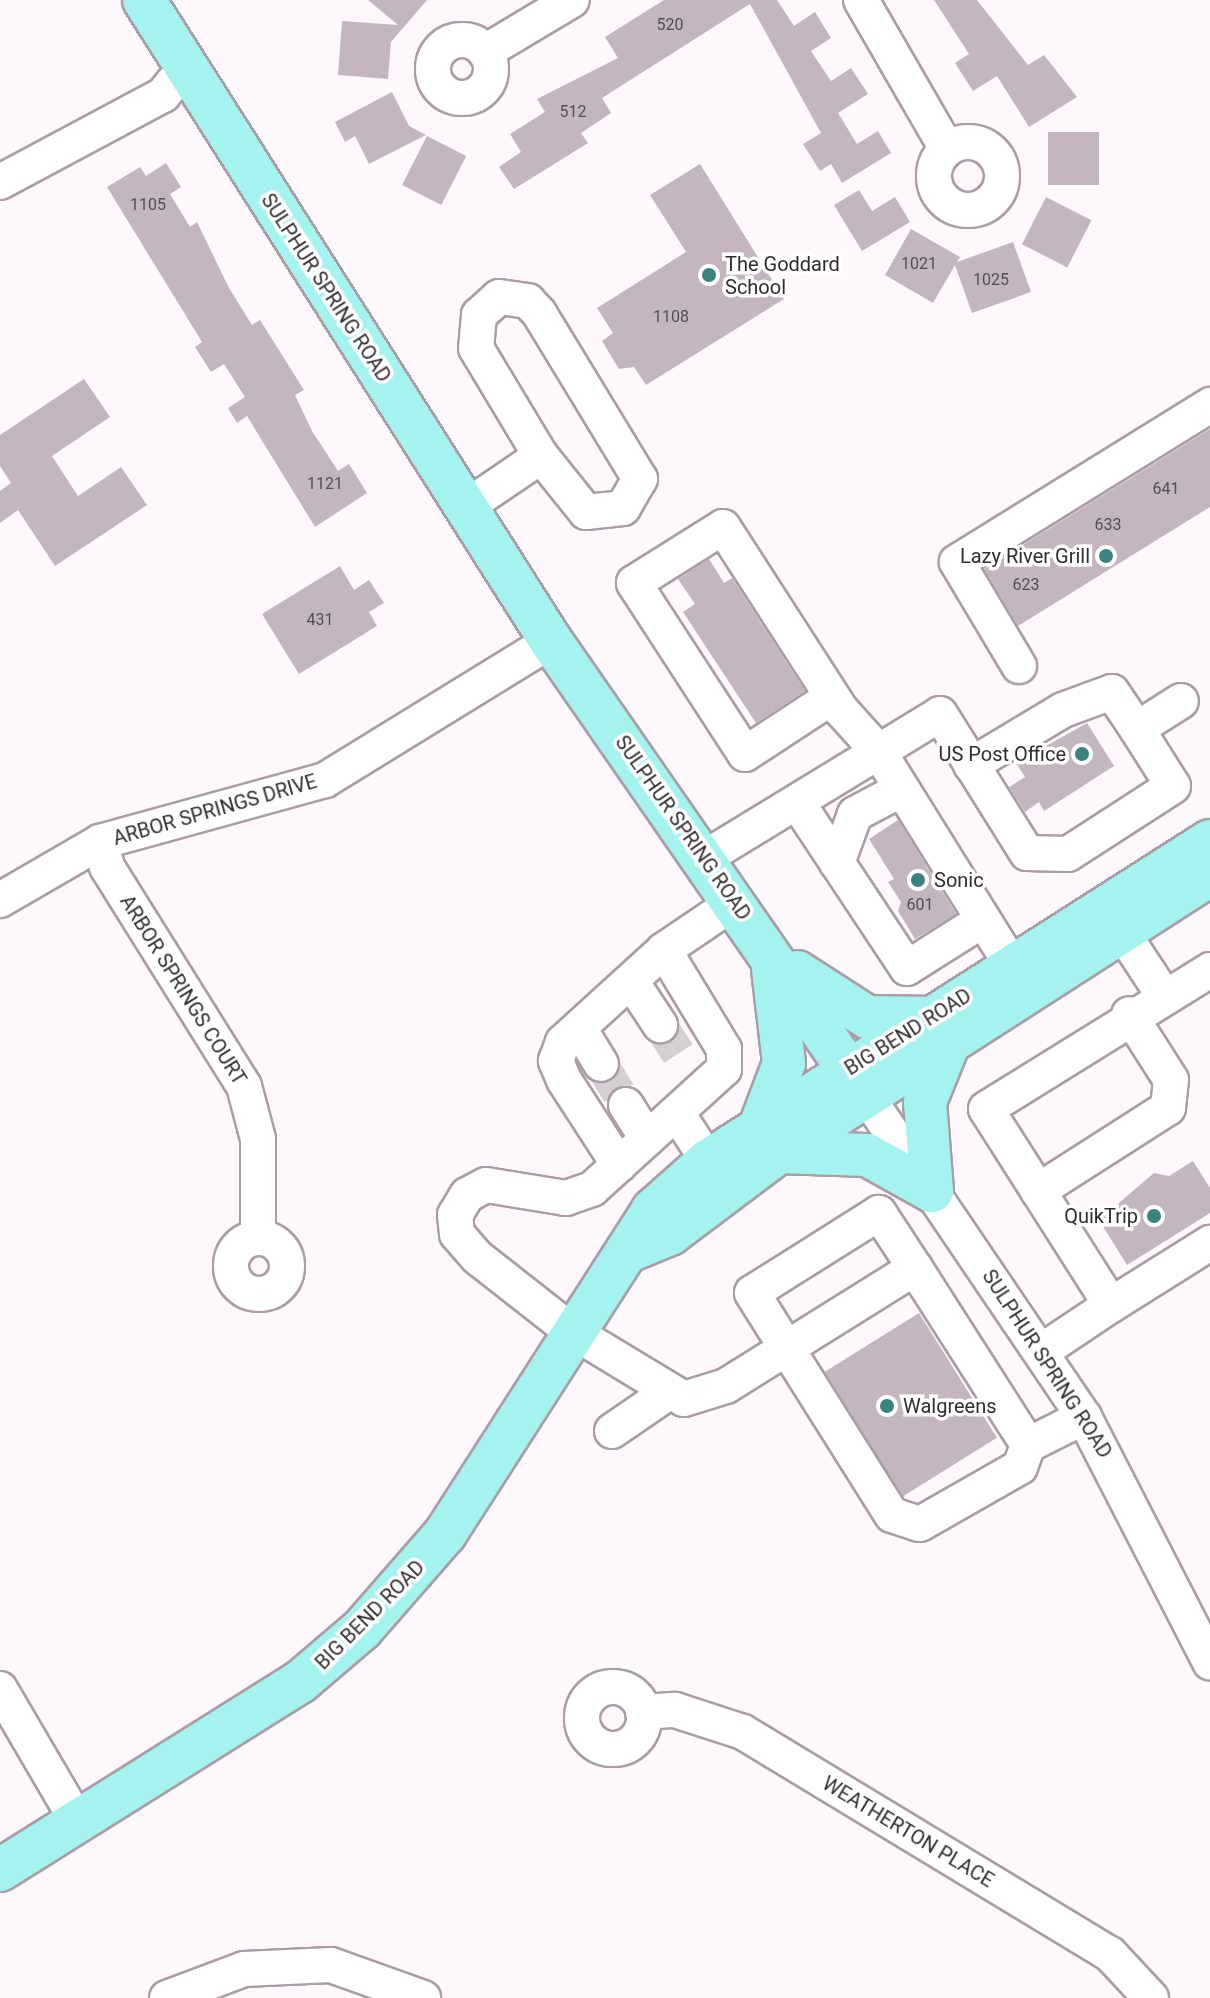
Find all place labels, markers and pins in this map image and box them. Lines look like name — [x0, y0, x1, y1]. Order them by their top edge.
place label: The Goddard School — [725, 252, 840, 299]
marker: The Goddard School — [700, 266, 718, 284]
place label: Lazy River Grill — [960, 544, 1090, 568]
marker: Lazy River Grill — [1097, 547, 1115, 565]
place label: US Post Office — [939, 742, 1066, 766]
marker: US Post Office — [1073, 745, 1091, 763]
place label: Sonic — [934, 868, 984, 892]
marker: Sonic — [909, 871, 927, 889]
place label: QuikTrip — [1064, 1204, 1138, 1228]
marker: QuikTrip — [1145, 1207, 1163, 1225]
place label: Walgreens — [903, 1394, 997, 1418]
marker: Walgreens — [878, 1397, 896, 1415]

